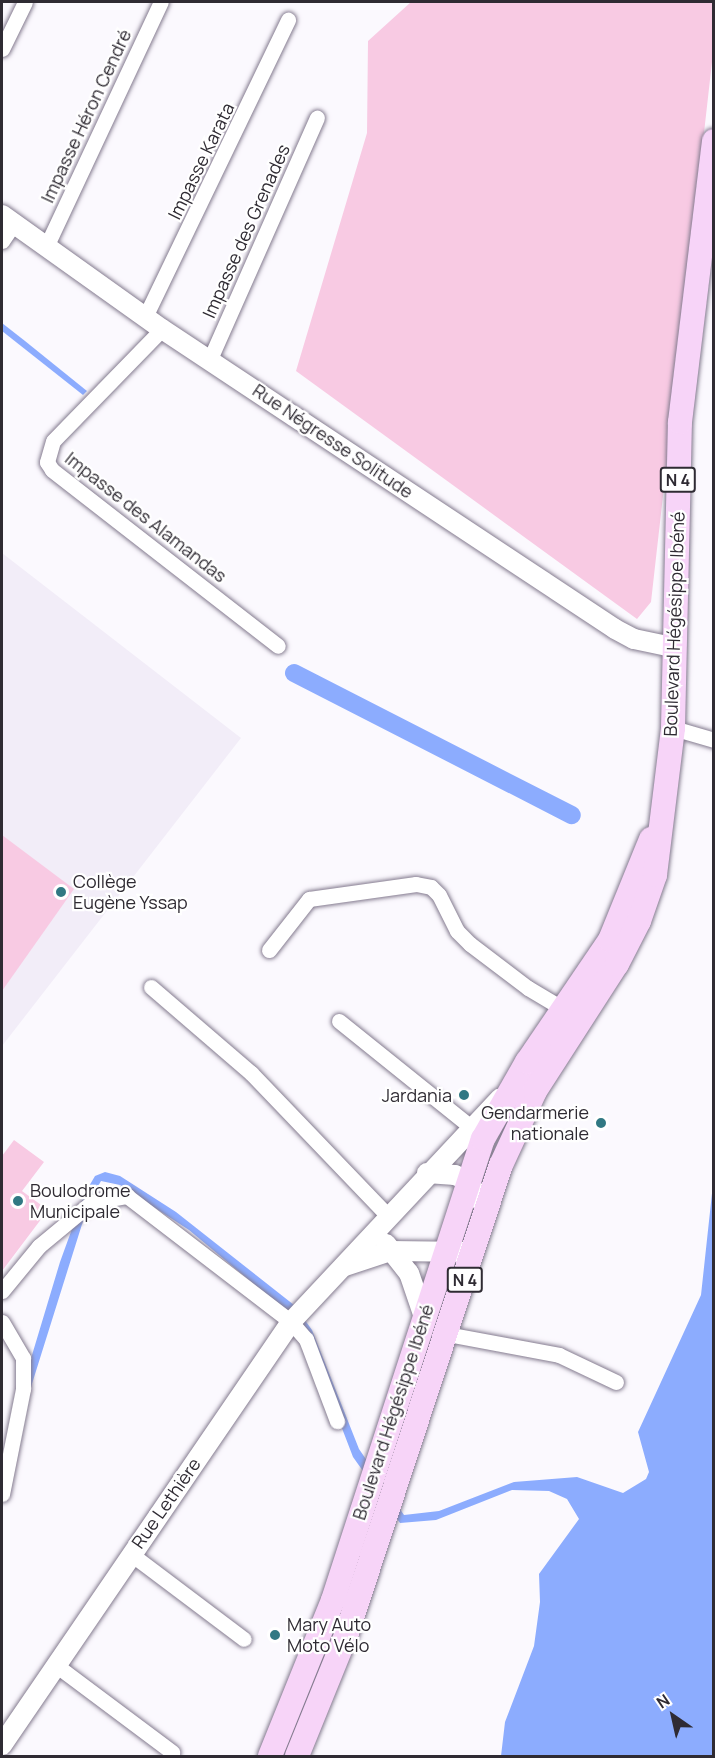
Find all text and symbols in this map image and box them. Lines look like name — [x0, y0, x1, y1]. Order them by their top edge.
street label: Impasse Héron Cendré — [36, 26, 136, 206]
street label: Impasse Karata — [163, 99, 239, 223]
street label: Impasse des Grenades — [198, 141, 294, 321]
street label: Rue Négresse Solitude — [249, 379, 417, 503]
street label: Impasse des Alamandas — [61, 447, 231, 587]
road number: N 4 — [658, 467, 698, 493]
street label: Boulevard Hégésippe Ibéné — [659, 511, 689, 737]
place label: Collège Eugène Yssap — [73, 871, 188, 914]
marker: Collège Eugène Yssap — [54, 885, 68, 899]
place label: Jardania — [382, 1084, 452, 1106]
marker: Jardania — [457, 1088, 471, 1102]
place label: Gendarmerie nationale — [481, 1102, 589, 1144]
marker: Gendarmerie nationale — [594, 1116, 608, 1130]
place label: Boulodrome Municipale — [30, 1180, 131, 1222]
marker: Boulodrome Municipale — [11, 1194, 25, 1208]
road number: N 4 — [446, 1267, 484, 1293]
street label: Boulevard Hégésippe Ibéné — [348, 1302, 438, 1522]
street label: Rue Lethière — [127, 1454, 205, 1552]
place label: Mary Auto Moto Vélo — [287, 1614, 371, 1656]
marker: Mary Auto Moto Vélo — [268, 1628, 282, 1642]
north arrow — [643, 1686, 703, 1746]
text: N — [652, 1689, 674, 1713]

